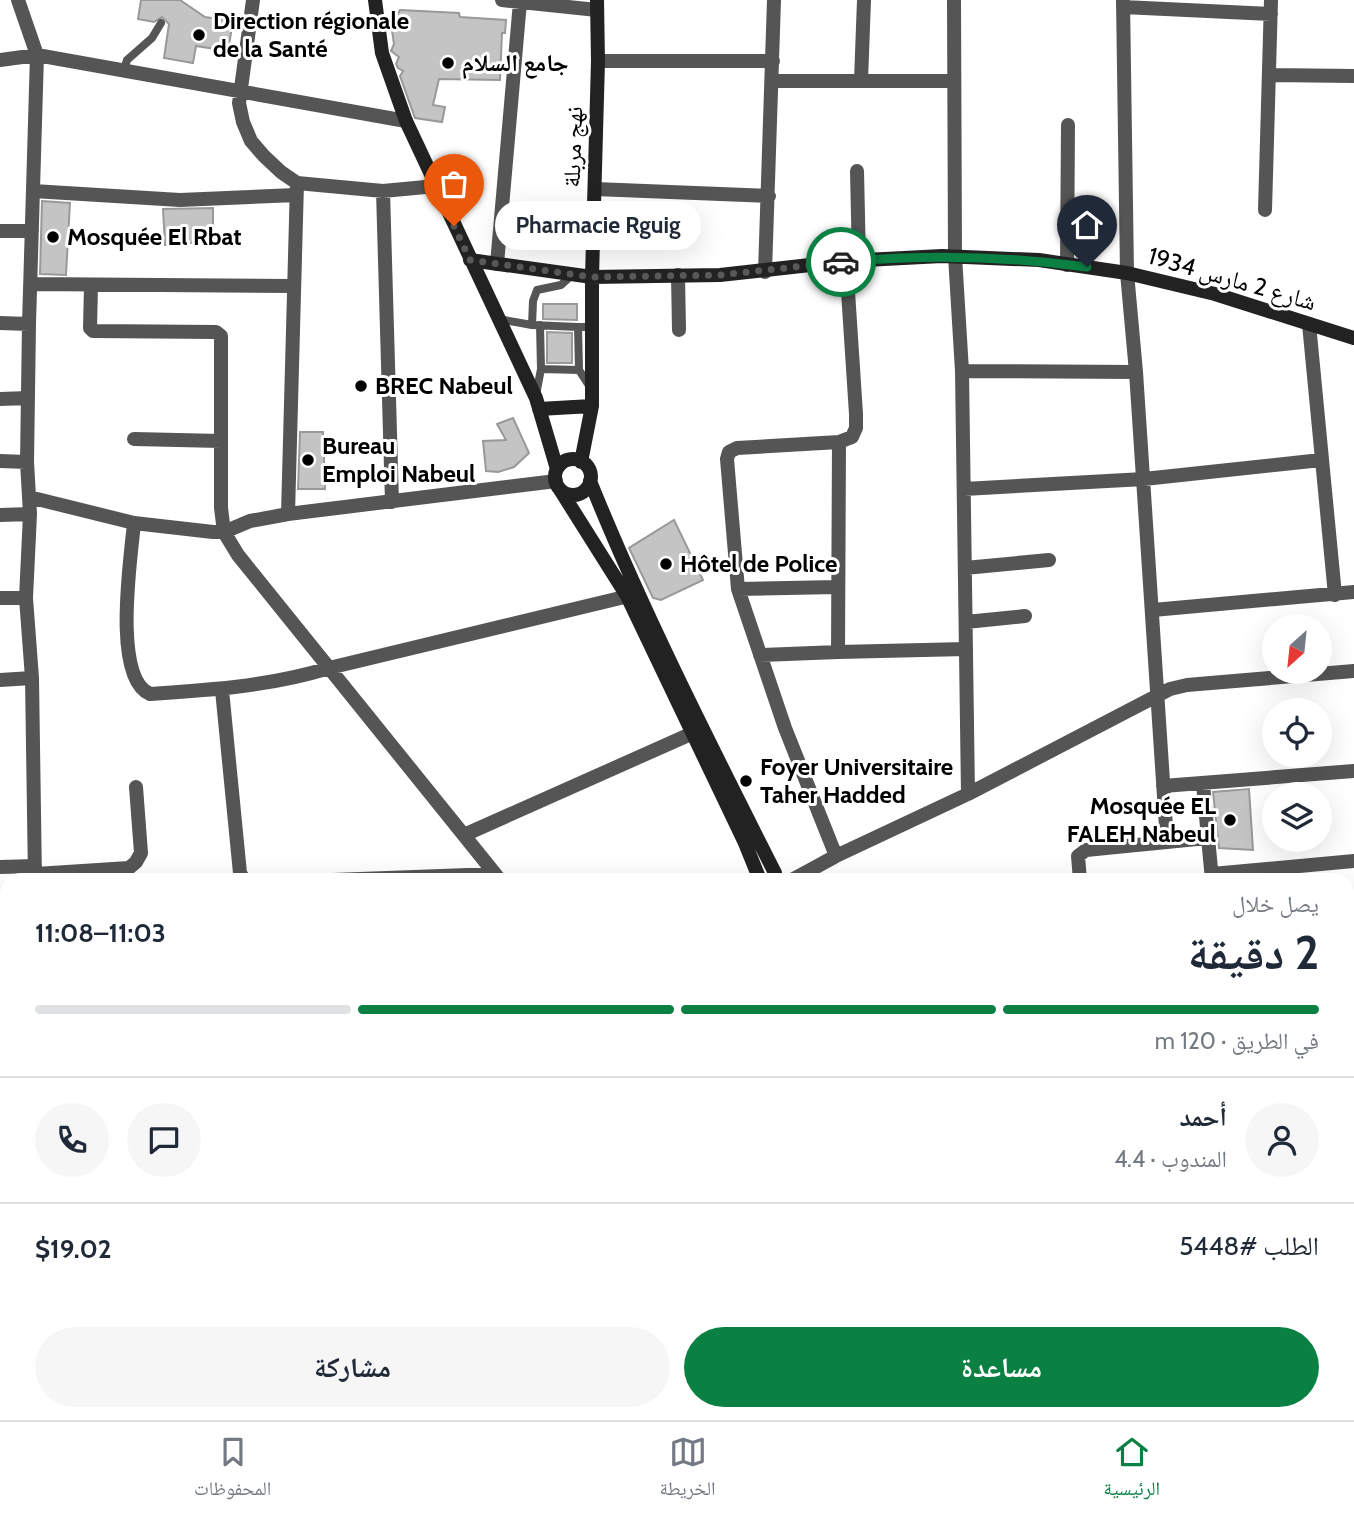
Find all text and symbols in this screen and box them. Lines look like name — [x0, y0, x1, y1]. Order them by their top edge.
place label: Direction régionale de la Santé — [213, 6, 409, 63]
marker: Direction régionale de la Santé — [191, 27, 207, 43]
place label: جامع السلام — [462, 48, 569, 80]
marker: جامع السلام — [440, 55, 456, 71]
street label: نهج مربلة — [557, 106, 589, 188]
pin — [424, 154, 484, 226]
icon: bag — [435, 165, 473, 203]
pin — [1057, 195, 1117, 267]
callout: Pharmacie Rguig — [496, 202, 702, 250]
icon: home — [1068, 206, 1106, 244]
text: Pharmacie Rguig — [515, 211, 681, 239]
place label: Mosquée El Rbat — [67, 222, 242, 251]
courier — [806, 227, 876, 297]
marker: Mosquée El Rbat — [45, 229, 61, 245]
street label: شارع 2 مارس 1934 — [1145, 241, 1319, 317]
icon: car — [822, 243, 860, 281]
place label: BREC Nabeul — [375, 371, 513, 400]
marker: BREC Nabeul — [353, 378, 369, 394]
place label: Bureau Emploi Nabeul — [322, 431, 475, 488]
marker: Bureau Emploi Nabeul — [300, 452, 316, 468]
place label: Hôtel de Police — [680, 549, 837, 578]
marker: Hôtel de Police — [658, 556, 674, 572]
north arrow — [1262, 614, 1332, 684]
map controls — [1262, 614, 1332, 852]
button: locate — [1262, 698, 1332, 768]
place label: Foyer Universitaire Taher Hadded — [760, 752, 953, 809]
marker: Foyer Universitaire Taher Hadded — [738, 773, 754, 789]
button: layers — [1262, 782, 1332, 852]
place label: Mosquée EL FALEH Nabeul — [1067, 791, 1216, 848]
marker: Mosquée EL FALEH Nabeul — [1222, 812, 1238, 828]
text: يصل خلال — [1232, 890, 1319, 918]
text: 11:03–11:08 — [35, 917, 166, 949]
text: 2 دقيقة — [1188, 925, 1319, 981]
text: في الطريق · 120 m — [1155, 1027, 1319, 1055]
text: أحمد — [1179, 1101, 1227, 1133]
button: phone — [35, 1103, 109, 1177]
button: chat — [127, 1103, 201, 1177]
button: person — [1245, 1103, 1319, 1177]
text: المندوب · 4.4 — [1114, 1145, 1227, 1173]
text: الطلب #5448 — [1179, 1230, 1319, 1262]
text: $19.02 — [35, 1233, 112, 1265]
button: مشاركة — [35, 1327, 670, 1407]
button: مساعدة — [684, 1327, 1319, 1407]
tab: المحفوظات — [194, 1433, 271, 1507]
tab: الخريطة — [660, 1433, 715, 1507]
tab: الرئيسية — [1104, 1433, 1160, 1507]

